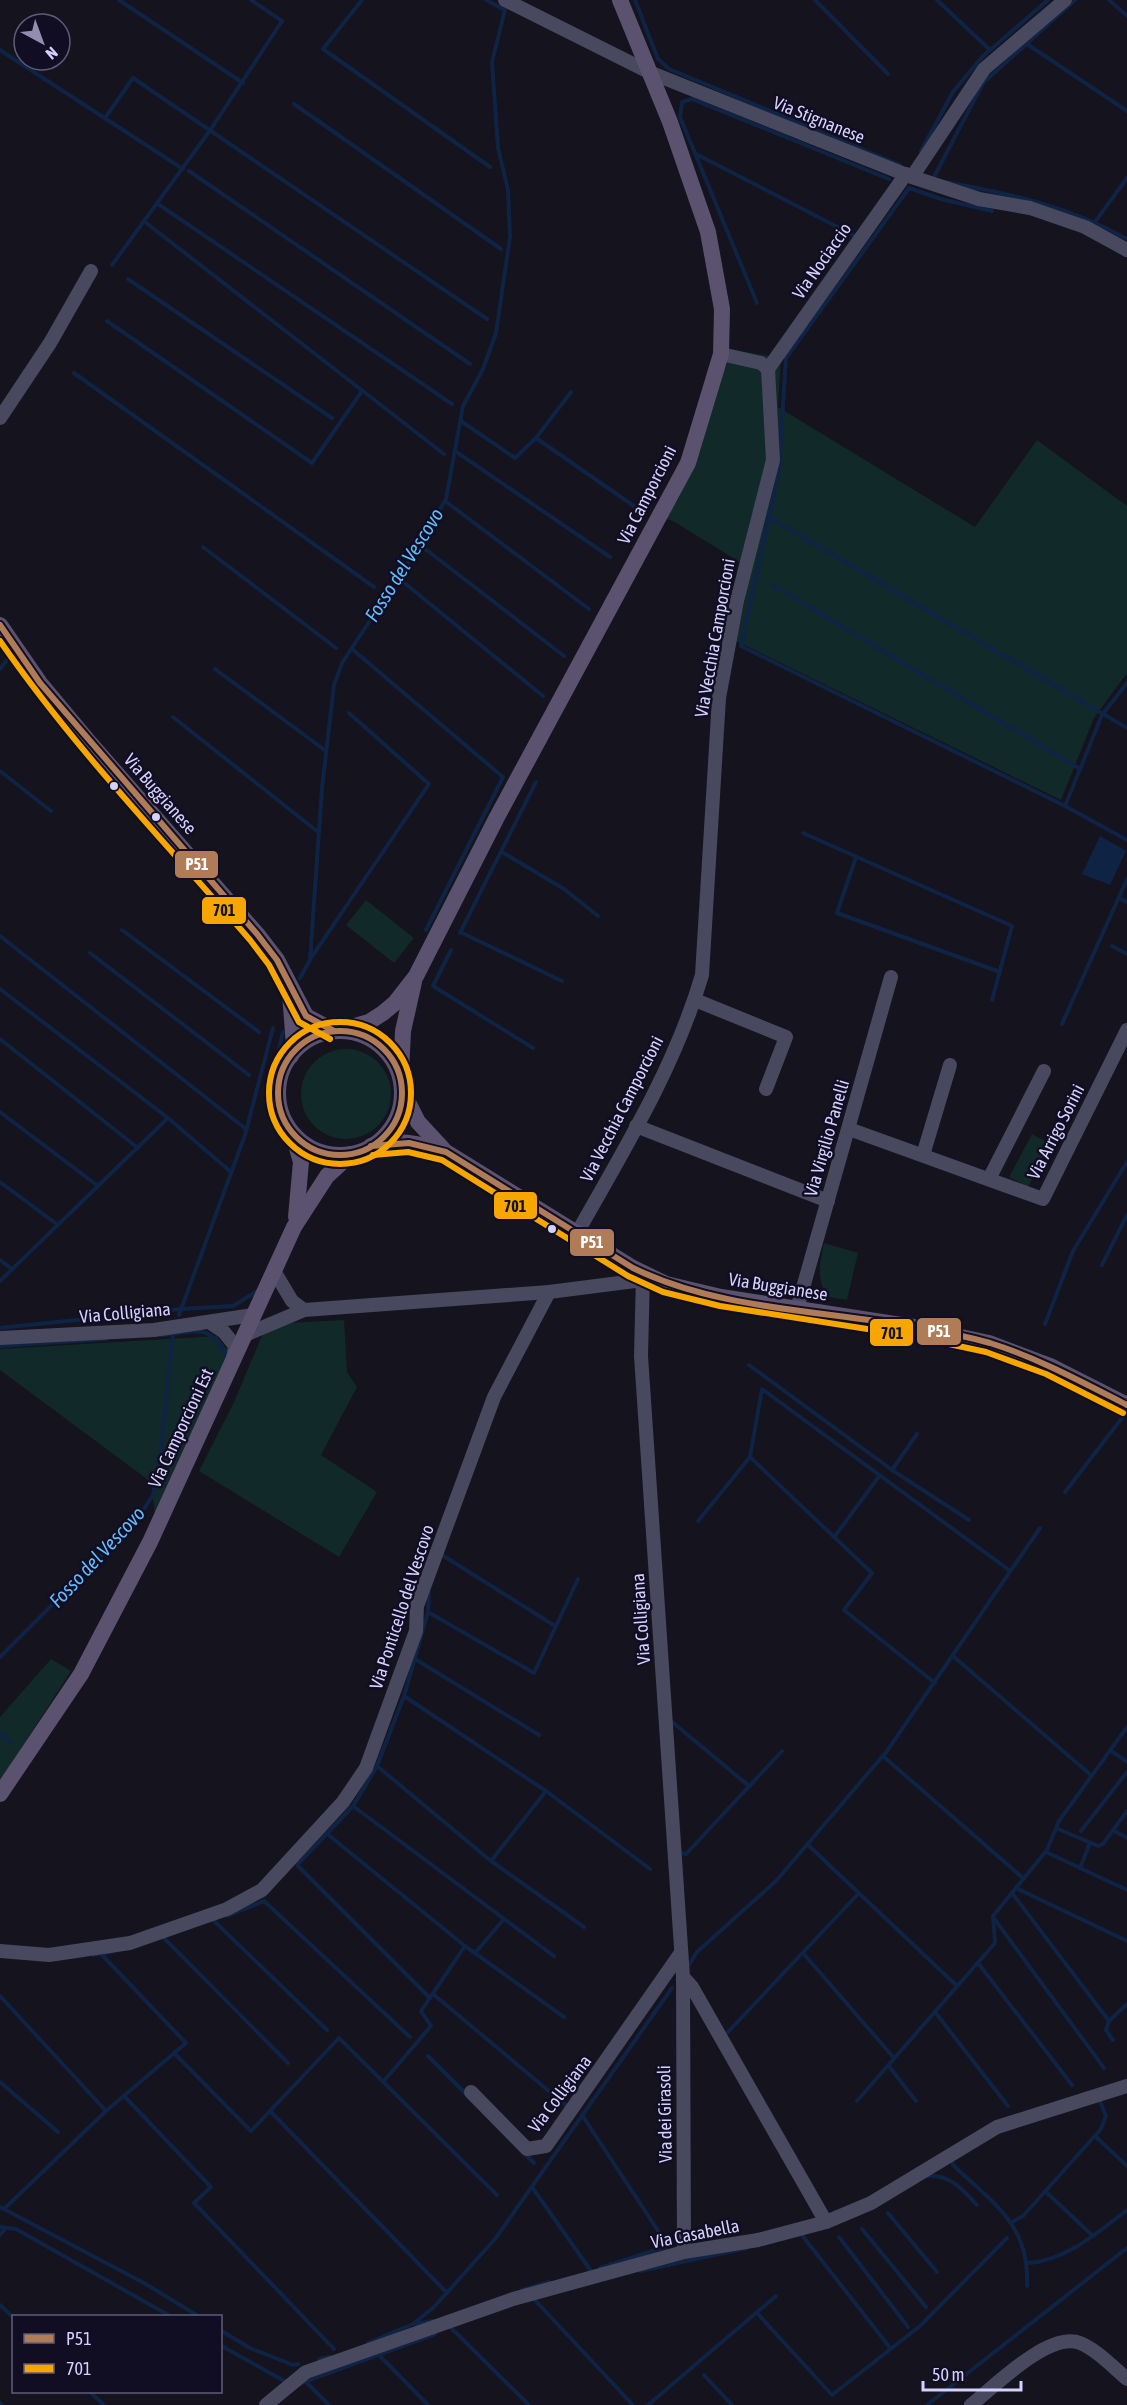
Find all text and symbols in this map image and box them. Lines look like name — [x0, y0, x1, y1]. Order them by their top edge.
north arrow — [12, 12, 72, 72]
text: N — [42, 43, 61, 63]
street label: Via Stignanese — [770, 92, 868, 147]
street label: Via Nociaccio — [788, 219, 855, 303]
street label: Via Camporcioni — [613, 442, 680, 548]
water label: Fosso del Vescovo — [360, 504, 448, 626]
street label: Via Vecchia Camporcioni — [690, 557, 739, 719]
street label: Via Buggianese — [120, 749, 201, 838]
unlabelled marker — [108, 780, 120, 792]
unlabelled marker — [150, 811, 162, 823]
line badge: P51 — [174, 850, 219, 879]
text: P51 — [186, 855, 209, 873]
line badge: 701 — [201, 896, 247, 925]
text: 701 — [213, 901, 236, 919]
street label: Via Vecchia Camporcioni — [576, 1032, 667, 1185]
street label: Via Virgilio Panelli — [800, 1077, 853, 1199]
street label: Via Arrigo Sorini — [1023, 1081, 1089, 1183]
line badge: 701 — [493, 1191, 538, 1220]
text: 701 — [504, 1197, 527, 1215]
unlabelled marker — [546, 1223, 558, 1235]
line badge: P51 — [569, 1228, 615, 1257]
text: P51 — [581, 1233, 604, 1251]
street label: Via Buggianese — [727, 1268, 829, 1305]
street label: Via Colligiana — [79, 1298, 171, 1327]
line badge: P51 — [916, 1317, 962, 1346]
line badge: 701 — [869, 1318, 914, 1347]
text: P51 — [928, 1322, 951, 1340]
text: 701 — [881, 1324, 904, 1342]
street label: Via Camporcioni Est — [144, 1365, 217, 1491]
water label: Fosso del Vescovo — [44, 1502, 149, 1612]
street label: Via Ponticello del Vescovo — [365, 1522, 438, 1692]
street label: Via Colligiana — [627, 1573, 654, 1665]
street label: Via Colligiana — [524, 2051, 595, 2137]
street label: Via dei Girasoli — [653, 2065, 676, 2163]
street label: Via Casabella — [649, 2215, 741, 2252]
legend — [12, 2315, 222, 2393]
text: P51 — [66, 2328, 92, 2349]
scale bar — [923, 2354, 1020, 2392]
text: 701 — [66, 2358, 91, 2379]
text: 50 m — [932, 2364, 964, 2385]

